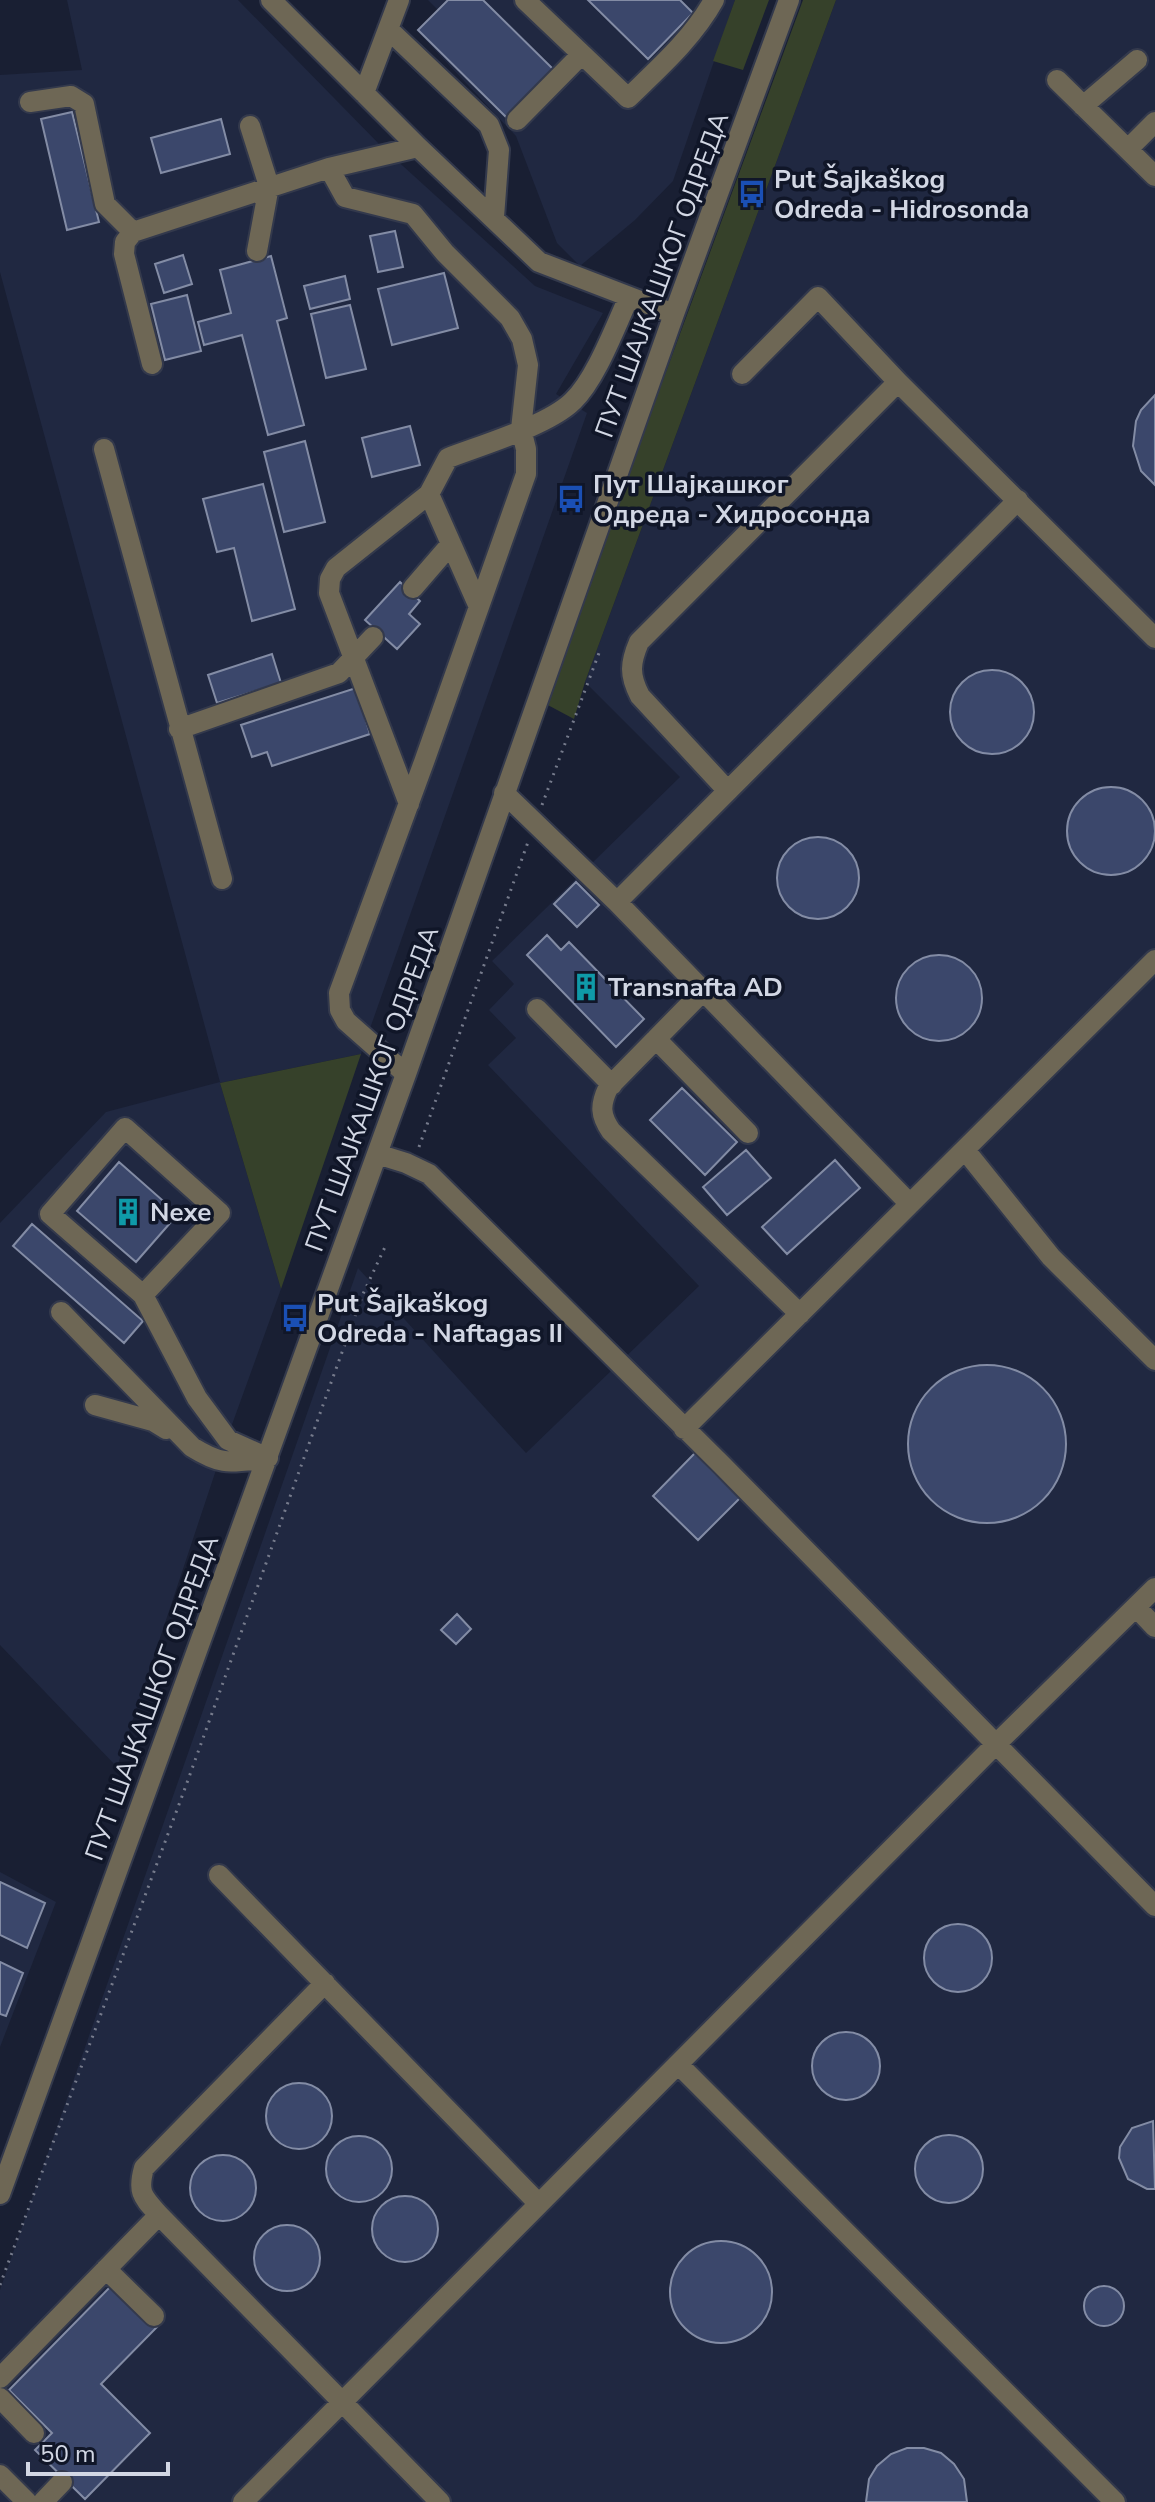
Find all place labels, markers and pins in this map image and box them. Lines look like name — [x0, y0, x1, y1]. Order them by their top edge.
place label: Put Šajkaškog Odreda - Hidrosonda — [774, 162, 1029, 227]
bus stop icon: Put Šajkaškog Odreda - Hidrosonda — [737, 179, 767, 209]
place label: Пут Шајкашког Одреда - Хидросонда — [593, 467, 871, 532]
bus stop icon: Пут Шајкашког Одреда - Хидросонда — [556, 484, 586, 514]
place label: Transnafta AD — [608, 970, 783, 1005]
building icon: Transnafta AD — [571, 972, 601, 1002]
place label: Nexe — [150, 1195, 211, 1230]
building icon: Nexe — [113, 1197, 143, 1227]
place label: Put Šajkaškog Odreda - Naftagas II — [317, 1286, 563, 1351]
bus stop icon: Put Šajkaškog Odreda - Naftagas II — [280, 1303, 310, 1333]

